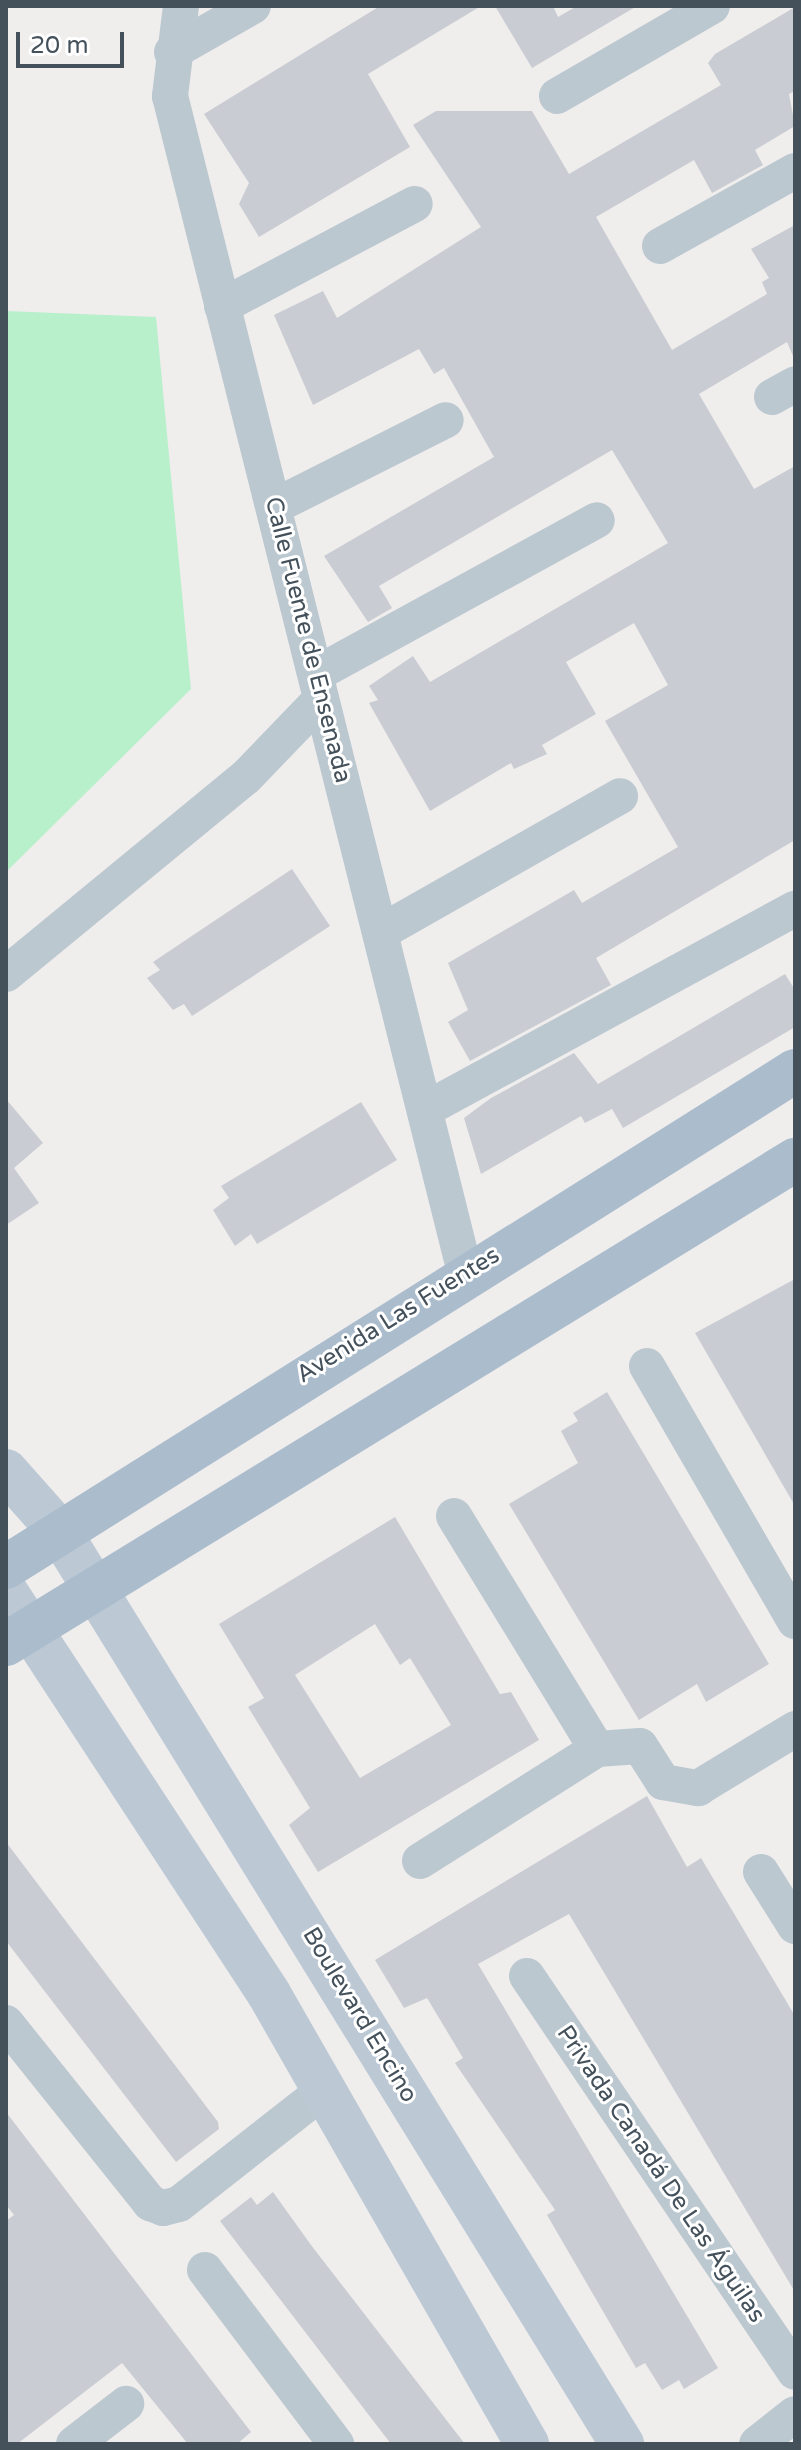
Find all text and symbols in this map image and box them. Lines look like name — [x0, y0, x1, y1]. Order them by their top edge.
scale bar — [20, 16, 128, 66]
text: 20 m — [30, 31, 88, 60]
street label: Calle Fuente de Ensenada — [259, 494, 357, 786]
street label: Avenida Las Fuentes — [291, 1241, 505, 1389]
street label: Boulevard Encino — [296, 1922, 424, 2108]
street label: Privada Canadá De Las Águilas — [551, 2020, 771, 2328]

